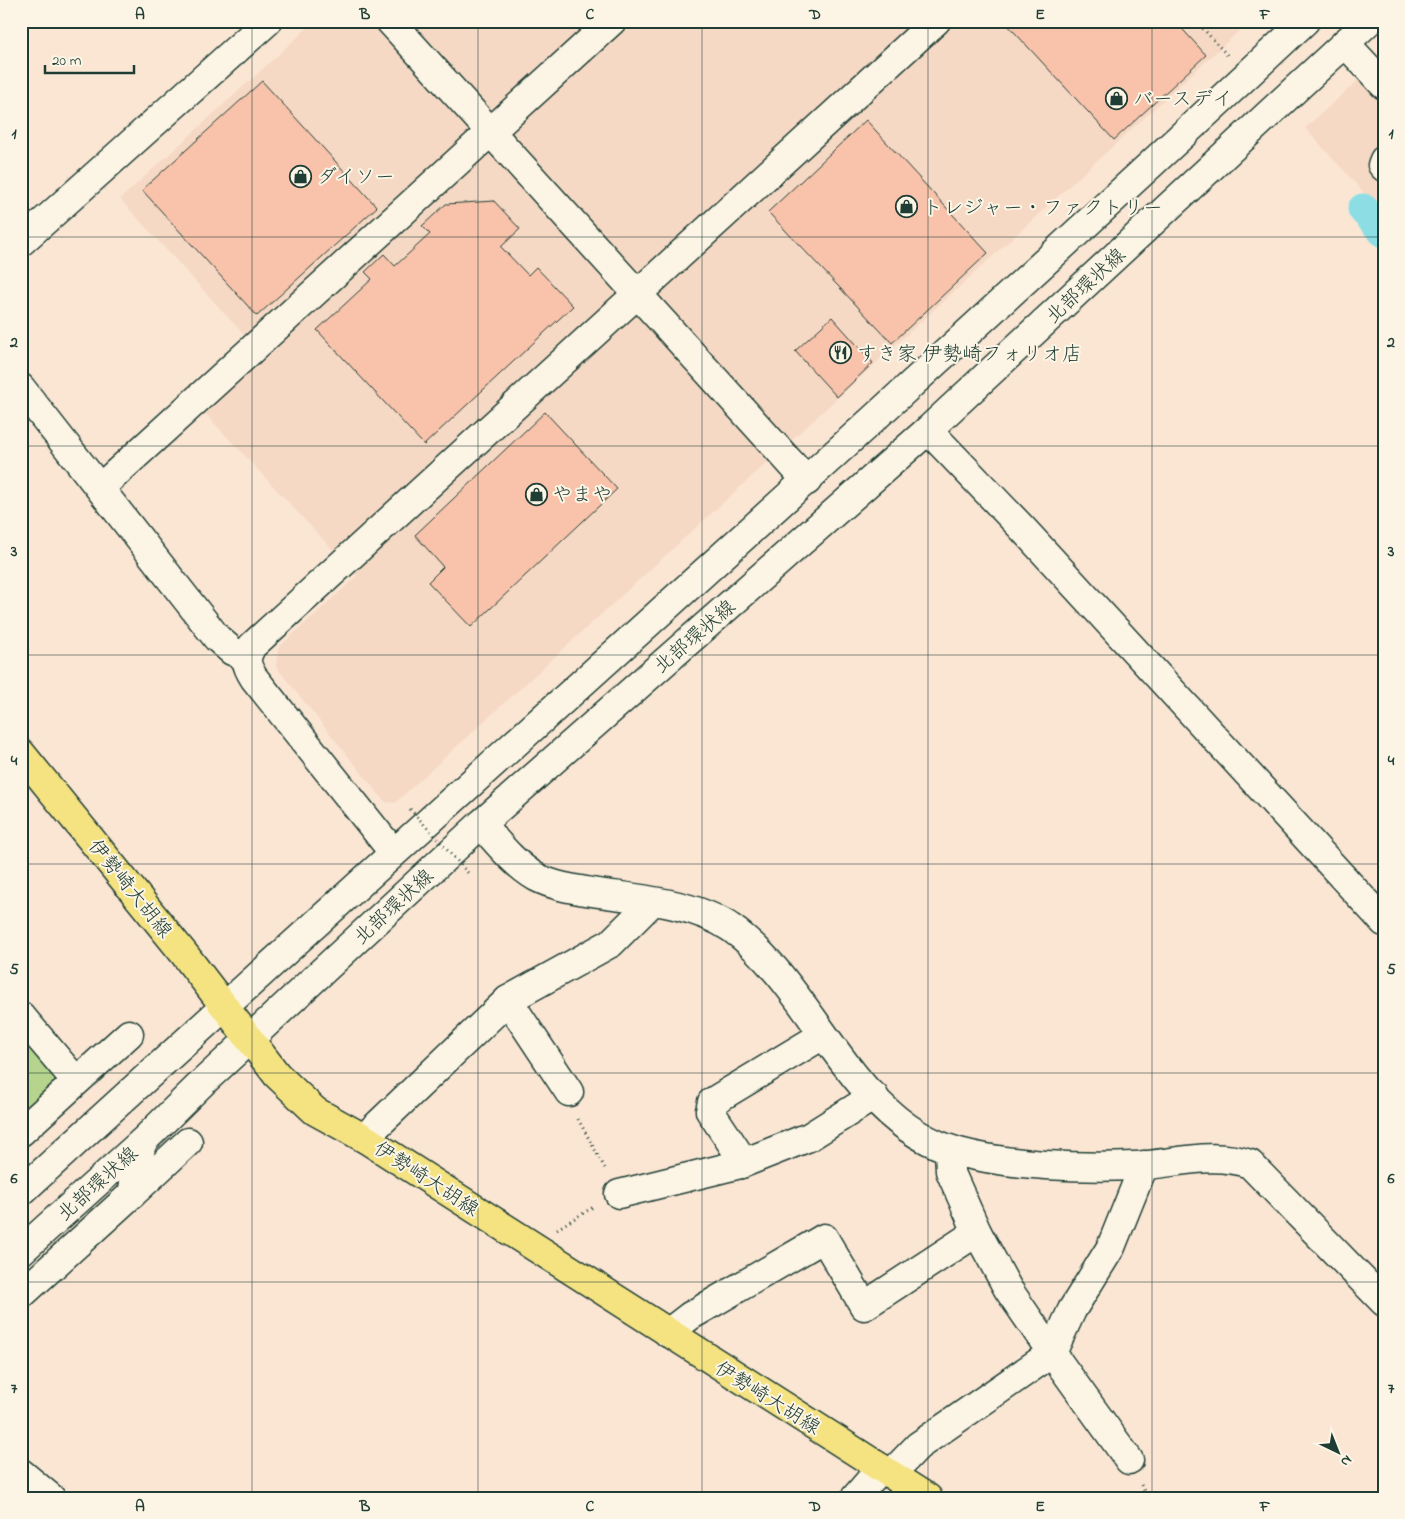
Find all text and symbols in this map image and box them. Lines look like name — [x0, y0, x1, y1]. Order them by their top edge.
text: A — [135, 3, 145, 27]
text: B — [359, 3, 371, 27]
text: C — [586, 3, 595, 27]
text: D — [808, 3, 821, 27]
text: E — [1035, 3, 1045, 27]
text: F — [1259, 3, 1271, 27]
scale bar — [45, 42, 134, 74]
text: 20 m — [52, 50, 82, 72]
shop icon: バースデイ — [1105, 86, 1129, 110]
place label: バースデイ — [1133, 86, 1232, 115]
text: 1 — [11, 122, 17, 146]
text: 1 — [1388, 122, 1394, 146]
shop icon: ダイソー — [289, 164, 313, 188]
place label: ダイソー — [317, 164, 395, 193]
shop icon: トレジャー・ファクトリー — [895, 195, 919, 219]
place label: トレジャー・ファクトリー — [923, 195, 1163, 224]
street label: 北部環状線 — [1040, 242, 1133, 332]
text: 2 — [9, 331, 18, 355]
text: 2 — [1386, 331, 1395, 355]
restaurant icon: すき家 伊勢崎フォリオ店 — [829, 341, 853, 365]
place label: すき家 伊勢崎フォリオ店 — [857, 341, 1082, 370]
shop icon: やまや — [524, 482, 548, 506]
place label: やまや — [552, 482, 612, 511]
text: 3 — [10, 540, 18, 564]
text: 3 — [1387, 540, 1395, 564]
street label: 北部環状線 — [648, 594, 743, 682]
text: 4 — [10, 749, 18, 773]
text: 4 — [1387, 749, 1395, 773]
street label: 伊勢崎大胡線 — [80, 834, 178, 945]
street label: 北部環状線 — [348, 863, 441, 953]
text: 5 — [9, 958, 19, 982]
text: 5 — [1386, 958, 1396, 982]
street label: 伊勢崎大胡線 — [367, 1135, 484, 1225]
street label: 北部環状線 — [52, 1141, 146, 1229]
text: 6 — [9, 1167, 18, 1191]
text: 6 — [1386, 1167, 1395, 1191]
street label: 伊勢崎大胡線 — [708, 1355, 825, 1443]
text: 7 — [11, 1377, 18, 1401]
text: 7 — [1388, 1377, 1395, 1401]
north arrow — [1312, 1426, 1362, 1476]
text: N — [1335, 1450, 1356, 1471]
text: A — [135, 1495, 145, 1519]
text: B — [359, 1495, 371, 1519]
text: C — [586, 1495, 595, 1519]
text: D — [808, 1495, 821, 1519]
text: E — [1035, 1495, 1045, 1519]
text: F — [1259, 1495, 1271, 1519]

